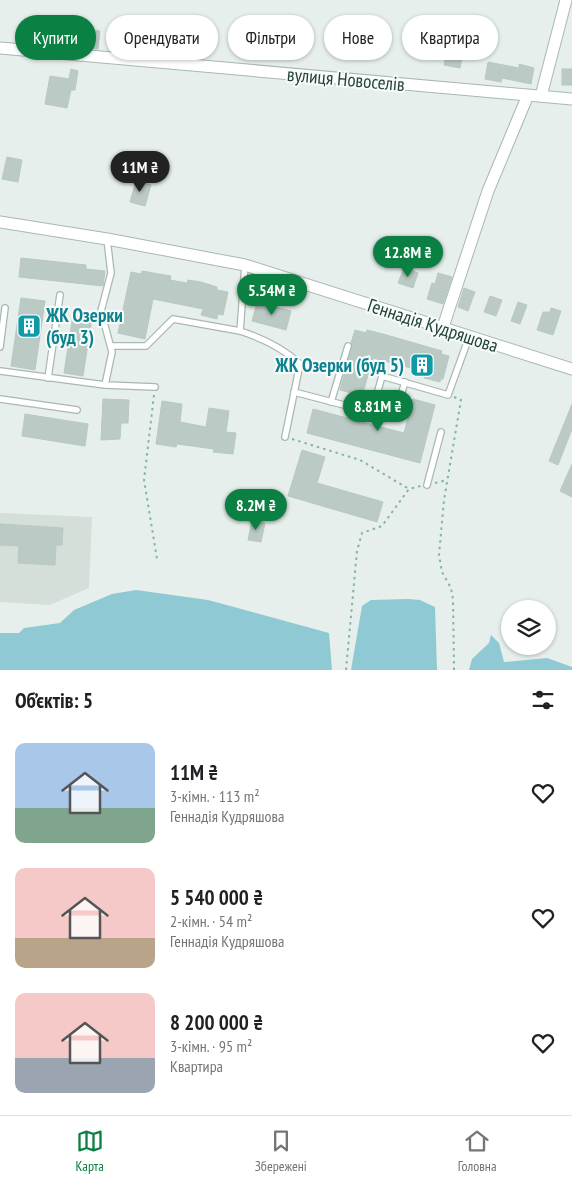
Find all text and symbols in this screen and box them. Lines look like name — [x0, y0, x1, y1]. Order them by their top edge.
chip: Купити — [15, 15, 96, 60]
chip: Орендувати — [106, 15, 218, 60]
chip: Фільтри — [228, 15, 314, 60]
chip: Нове — [324, 15, 392, 60]
chip: Квартира — [402, 15, 498, 60]
street label: вулиця Новоселів — [286, 62, 406, 96]
pin: 11M ₴ — [105, 150, 175, 193]
text: 11M ₴ — [122, 157, 158, 177]
pin: 12.8M ₴ — [362, 236, 454, 278]
text: 12.8M ₴ — [384, 242, 432, 262]
pin: 5.54M ₴ — [226, 274, 318, 316]
text: 5.54M ₴ — [248, 280, 296, 300]
street label: Геннадія Кудряшова — [365, 293, 501, 357]
place label: ЖК Озерки (буд 3) — [45, 303, 123, 349]
building icon: ЖК Озерки (буд 3) — [16, 313, 42, 339]
building icon: ЖК Озерки (буд 5) — [409, 352, 435, 378]
place label: ЖК Озерки (буд 5) — [274, 353, 404, 377]
pin: 8.81M ₴ — [332, 390, 424, 432]
text: 8.81M ₴ — [354, 396, 402, 416]
pin: 8.2M ₴ — [215, 488, 297, 531]
text: 8.2M ₴ — [236, 495, 276, 515]
map controls — [501, 600, 556, 655]
button: layers — [501, 600, 556, 655]
icon: filters — [529, 686, 557, 714]
text: Об’єктів: 5 — [15, 687, 93, 714]
text: 11M ₴ — [170, 759, 218, 786]
icon: home — [55, 763, 115, 823]
icon: heart — [529, 779, 557, 807]
text: 3-кімн. · 113 m² — [170, 786, 260, 806]
text: Геннадія Кудряшова — [170, 806, 284, 826]
text: 5 540 000 ₴ — [170, 884, 263, 911]
icon: home — [55, 888, 115, 948]
icon: heart — [529, 904, 557, 932]
text: 2-кімн. · 54 m² — [170, 911, 252, 931]
text: Геннадія Кудряшова — [170, 931, 284, 951]
text: 8 200 000 ₴ — [170, 1009, 263, 1036]
icon: home — [55, 1013, 115, 1073]
icon: heart — [529, 1029, 557, 1057]
text: 3-кімн. · 95 m² — [170, 1036, 252, 1056]
text: Квартира — [170, 1056, 223, 1076]
tab: Карта — [75, 1127, 104, 1175]
tab: Збережені — [255, 1127, 307, 1175]
tab: Головна — [458, 1127, 497, 1175]

